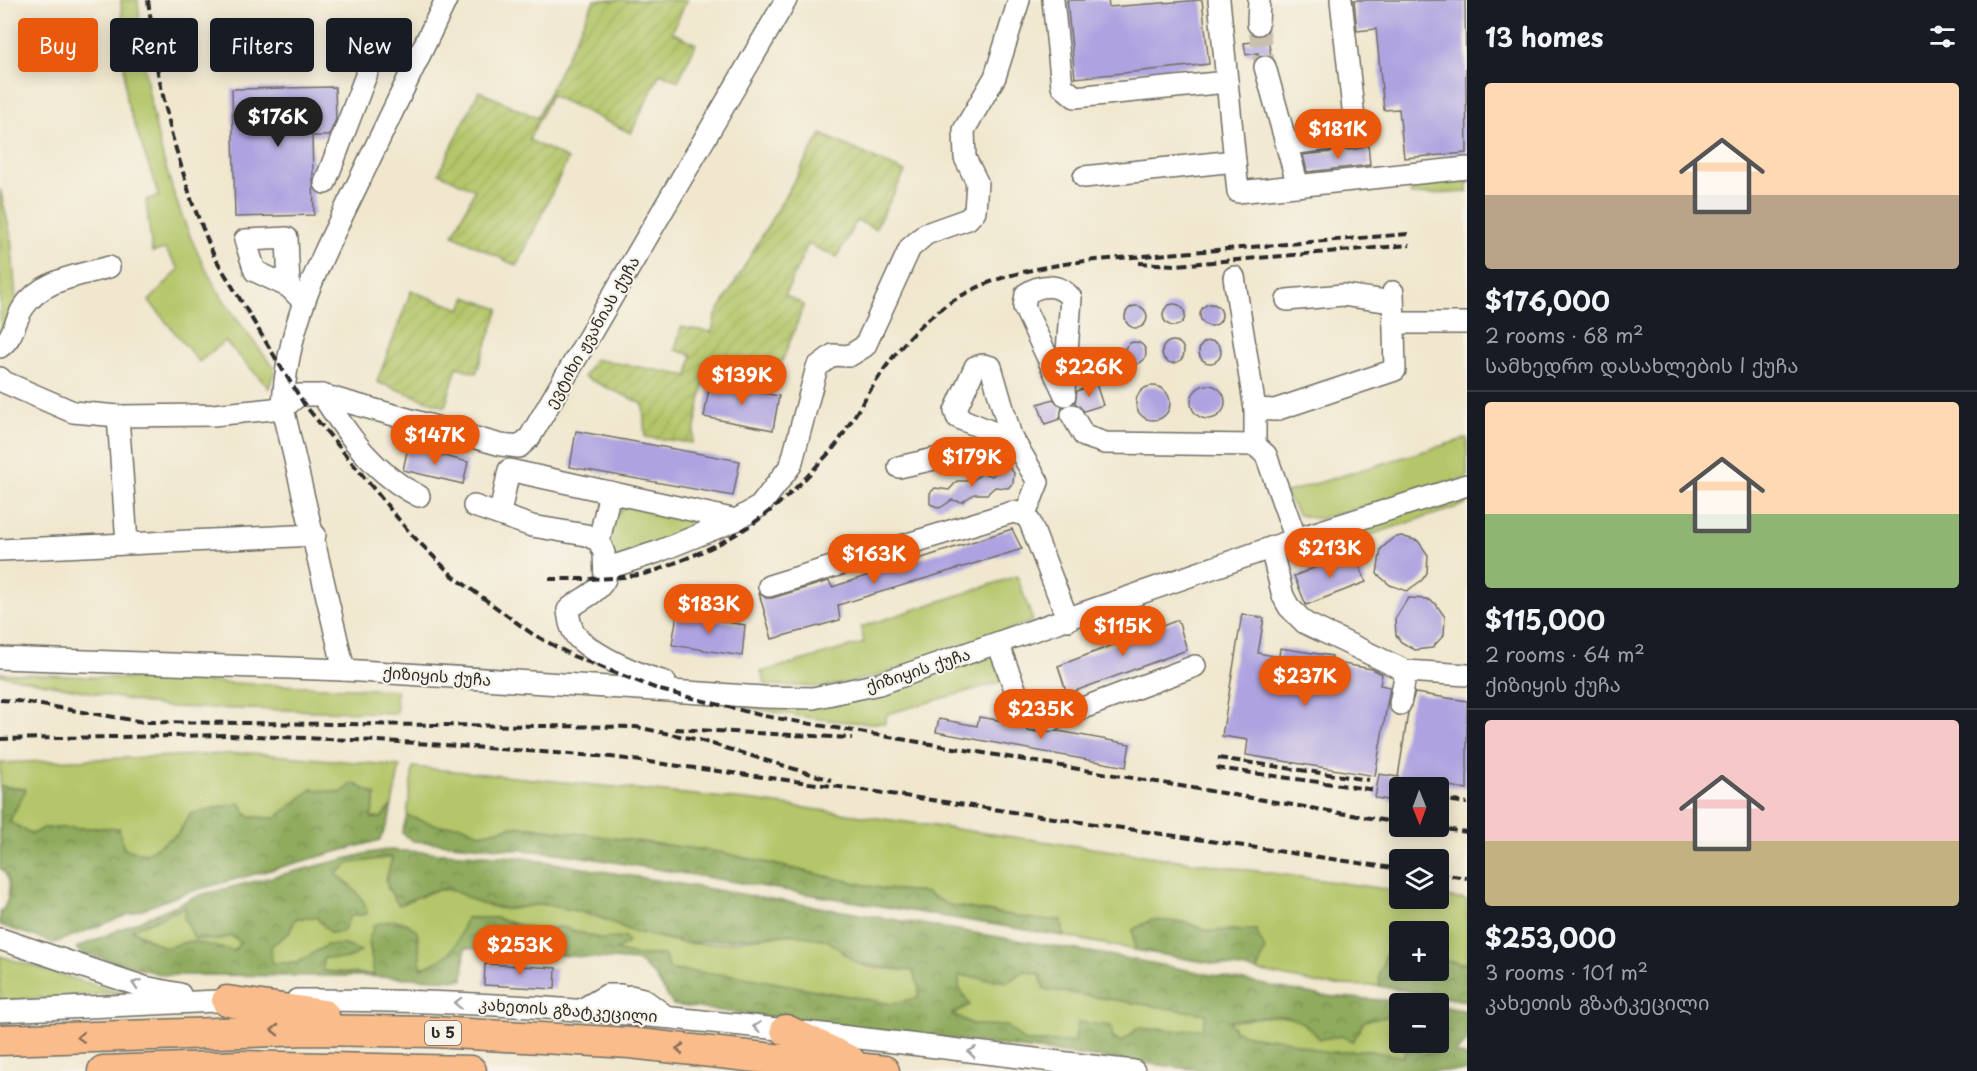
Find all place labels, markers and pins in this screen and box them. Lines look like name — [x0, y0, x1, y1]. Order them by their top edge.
pin: $176K — [236, 97, 320, 148]
pin: $181K — [1296, 109, 1380, 160]
pin: $226K — [1047, 347, 1131, 398]
pin: $139K — [700, 355, 784, 406]
pin: $147K — [393, 415, 477, 466]
pin: $179K — [930, 437, 1014, 488]
pin: $213K — [1288, 528, 1372, 579]
pin: $163K — [832, 534, 916, 585]
pin: $183K — [667, 584, 751, 635]
pin: $115K — [1081, 606, 1165, 657]
pin: $237K — [1263, 656, 1347, 707]
pin: $235K — [999, 689, 1083, 740]
pin: $253K — [478, 925, 562, 976]

